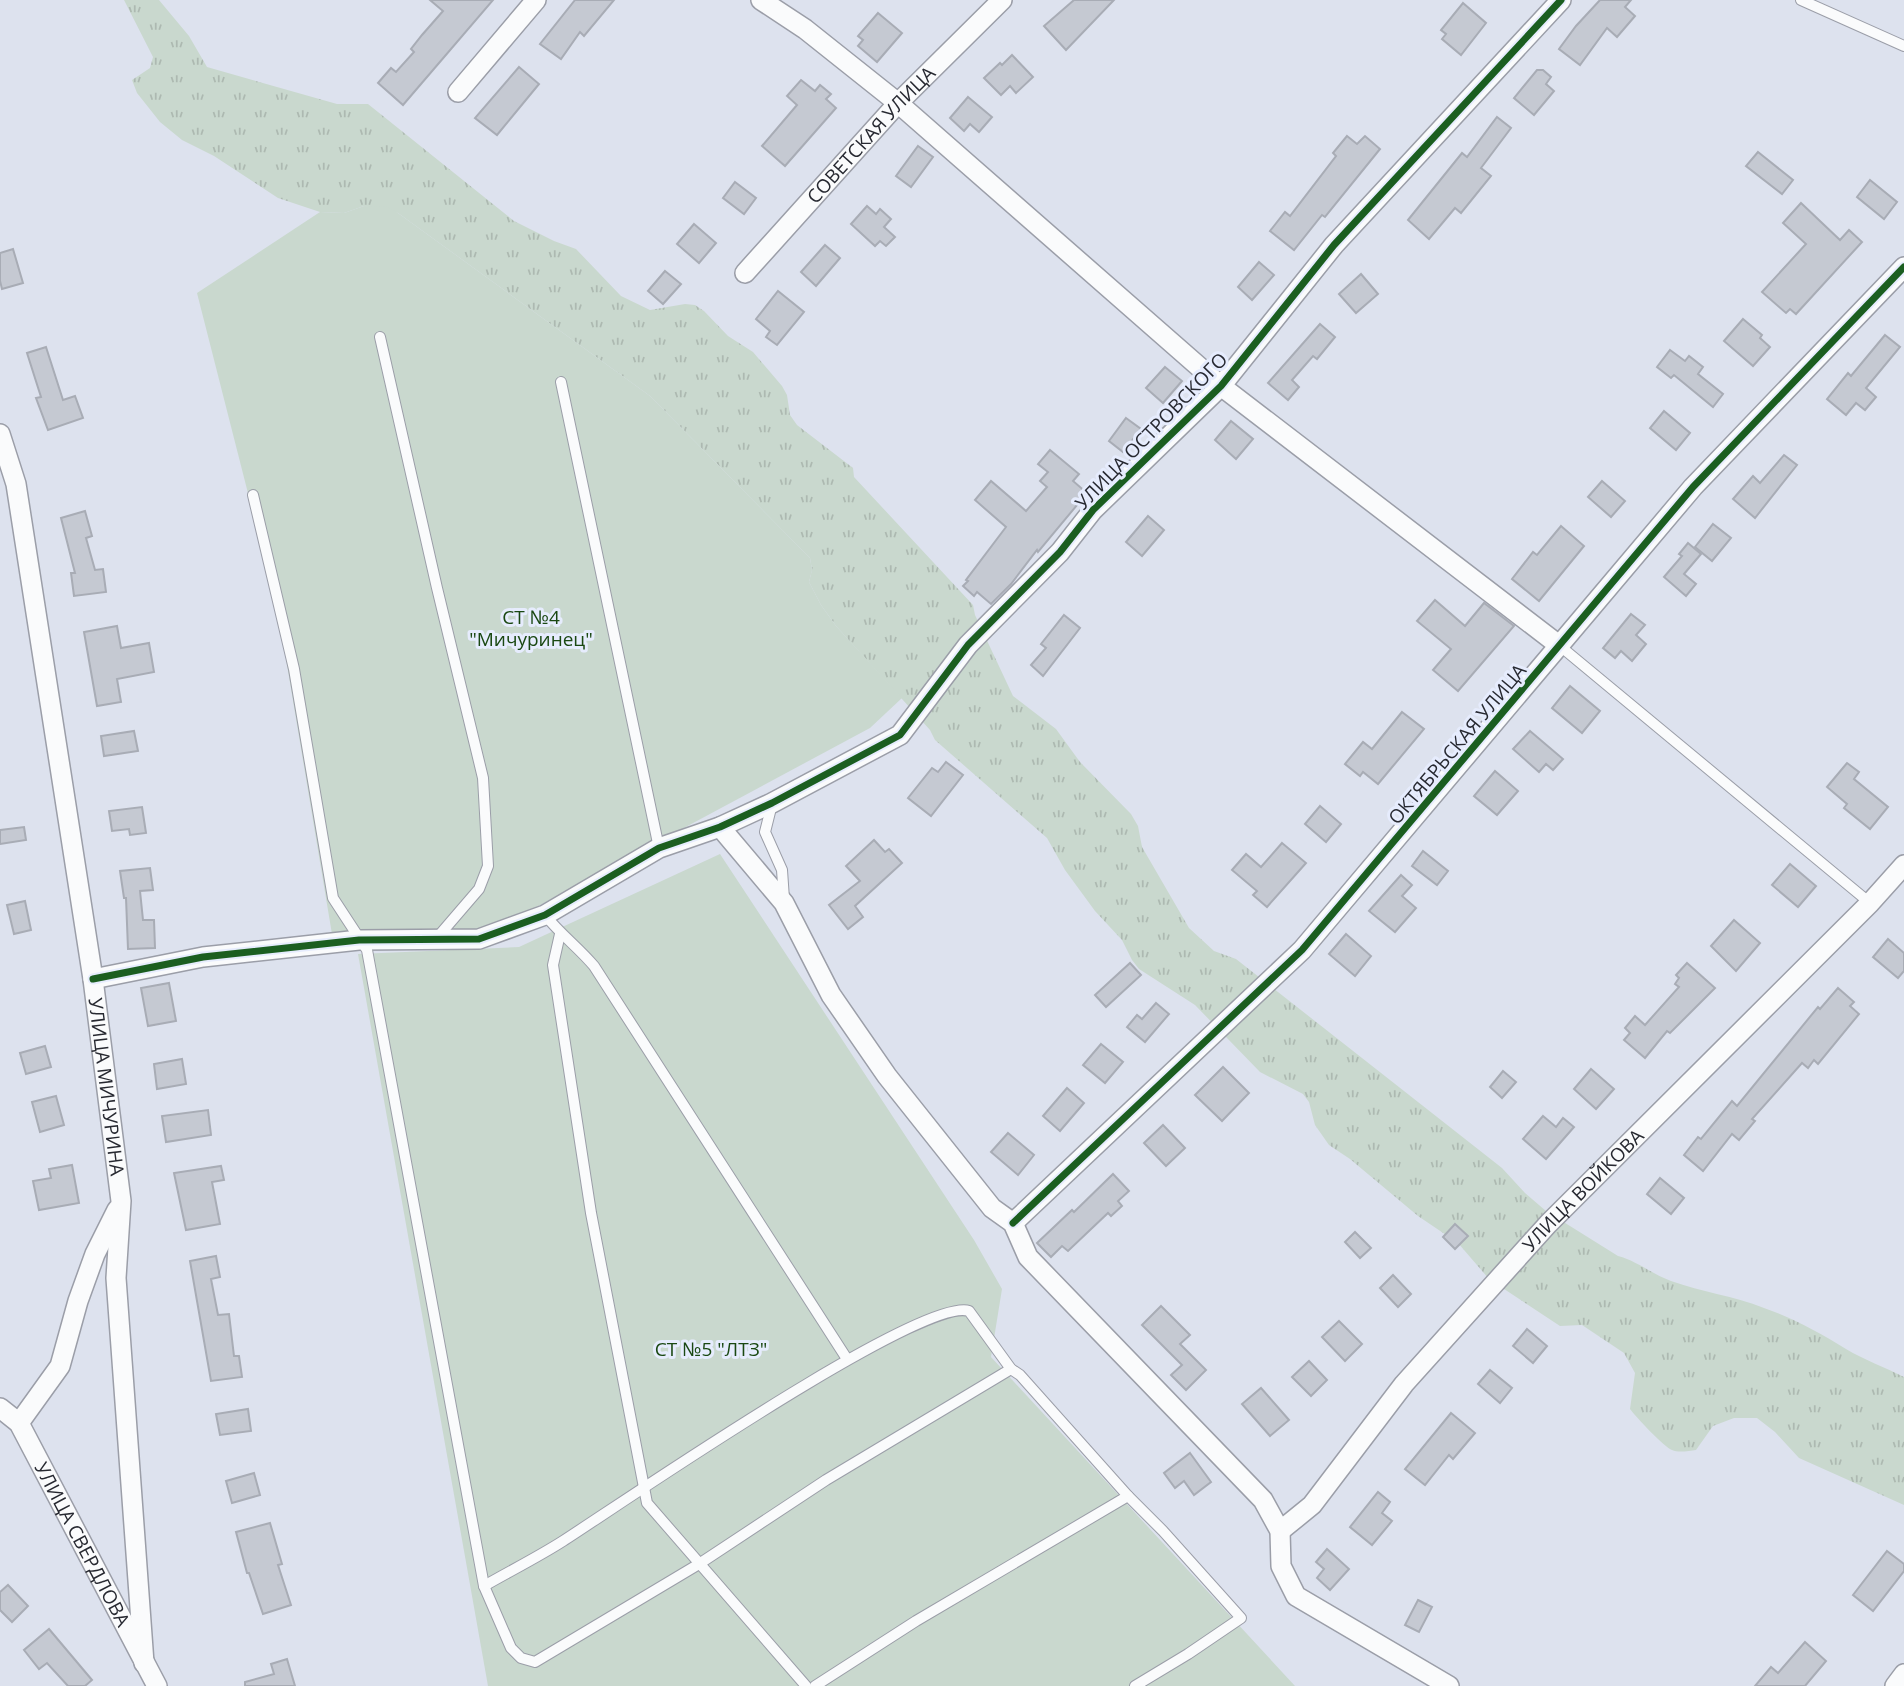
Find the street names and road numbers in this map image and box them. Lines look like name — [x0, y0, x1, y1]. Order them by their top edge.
street label: СОВЕТСКАЯ УЛИЦА — [801, 60, 941, 209]
street label: УЛИЦА ОСТРОВСКОГО — [1069, 347, 1233, 515]
street label: ОКТЯБРЬСКАЯ УЛИЦА — [1382, 658, 1532, 830]
street label: УЛИЦА МИЧУРИНА — [82, 996, 131, 1177]
street label: УЛИЦА ВОЙКОВА — [1516, 1123, 1649, 1257]
street label: УЛИЦА СВЕРДЛОВА — [29, 1457, 136, 1631]

